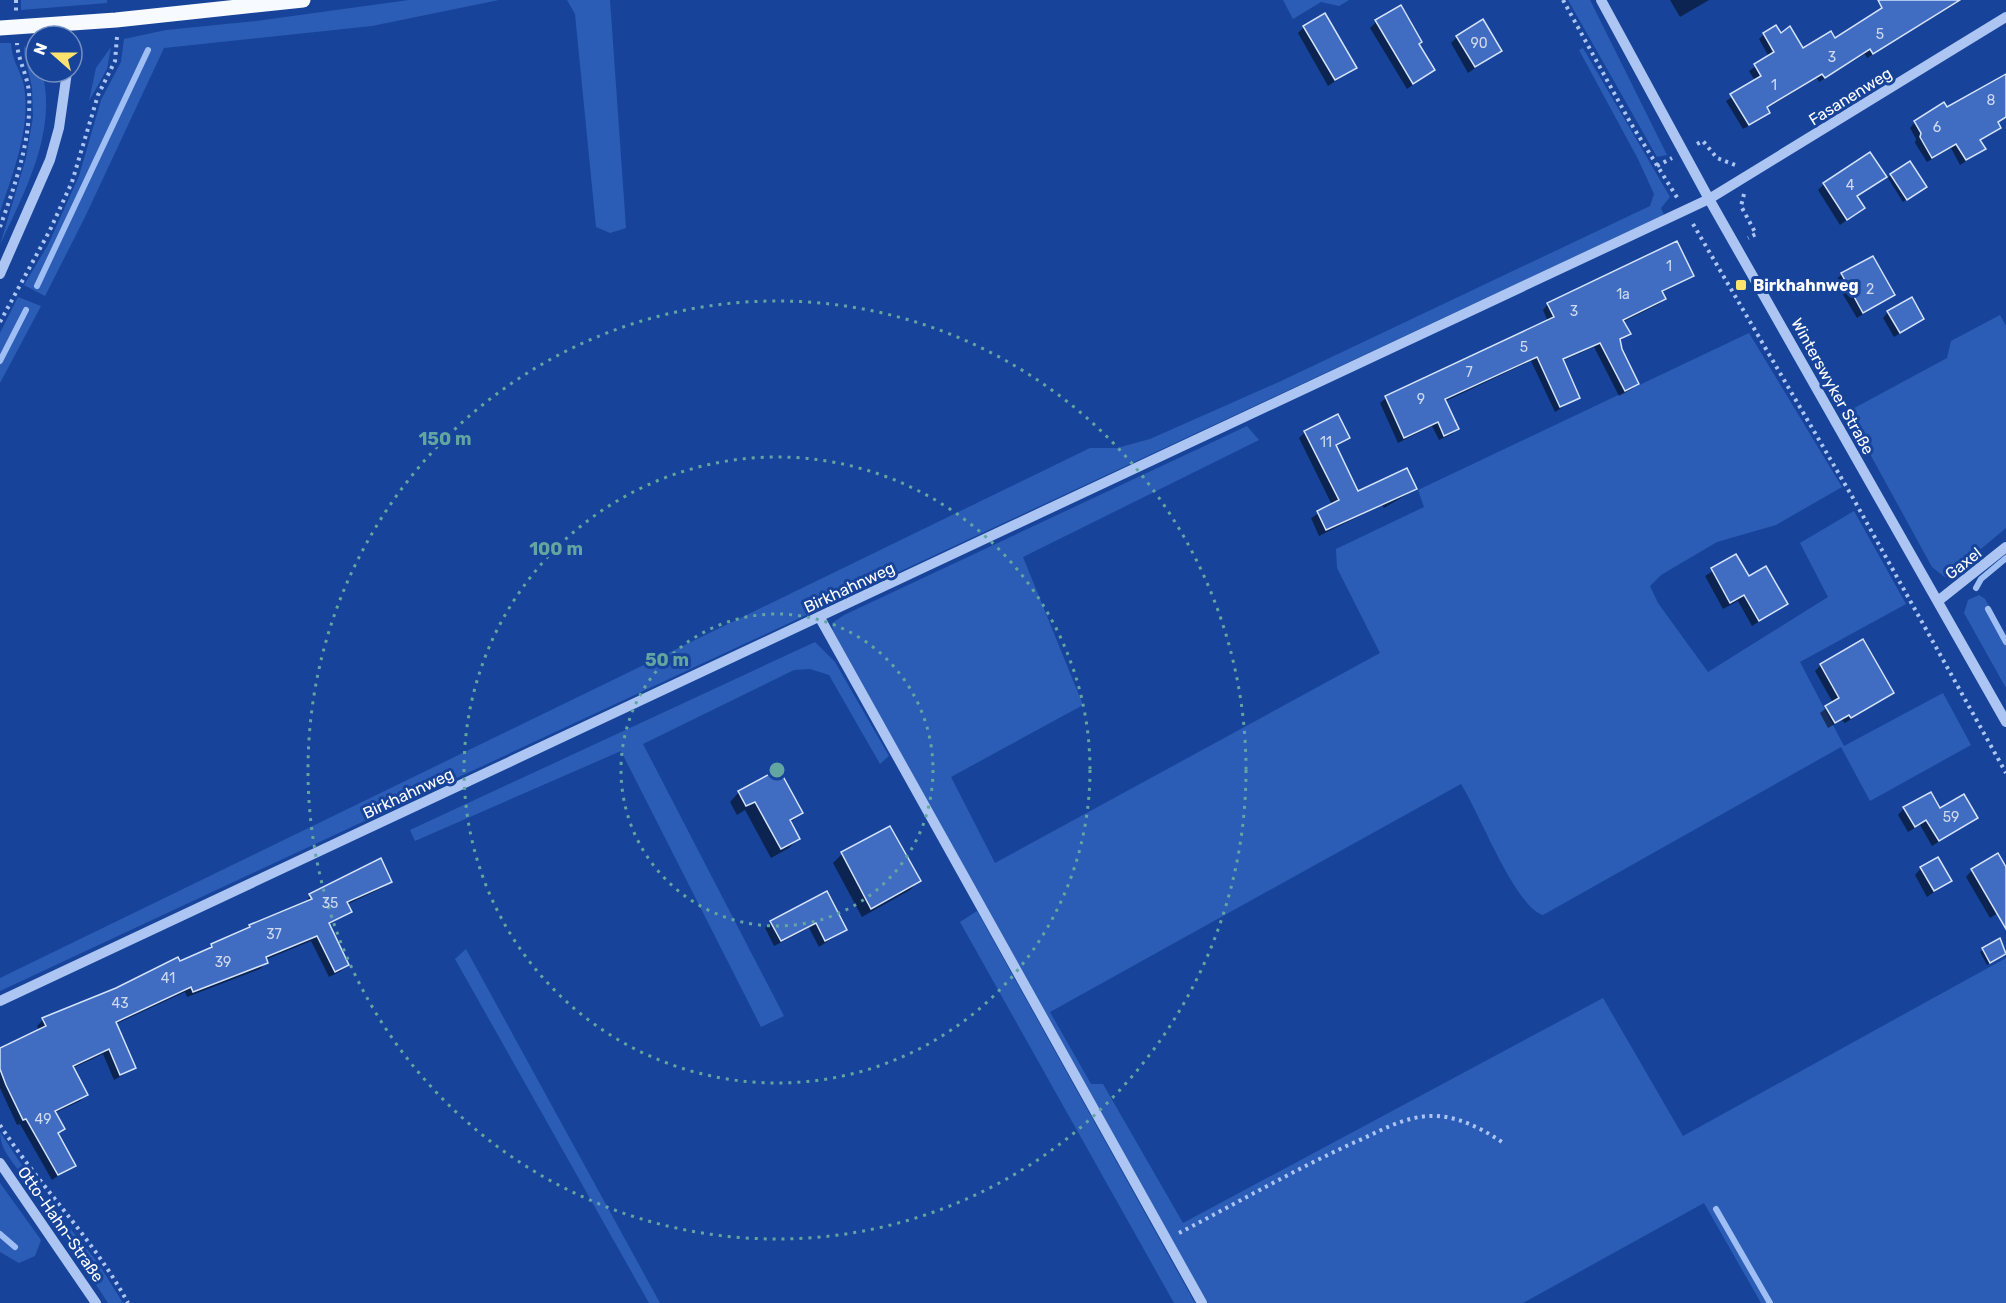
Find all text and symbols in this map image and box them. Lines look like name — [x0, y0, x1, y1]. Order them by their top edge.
north arrow — [24, 24, 84, 84]
house number: 5 — [1876, 26, 1884, 43]
house number: 90 — [1470, 35, 1488, 52]
text: N — [30, 40, 51, 58]
house number: 3 — [1828, 49, 1836, 66]
street label: Fasanenweg — [1805, 63, 1895, 129]
house number: 1 — [1771, 77, 1777, 94]
house number: 8 — [1987, 92, 1996, 109]
house number: 6 — [1933, 119, 1941, 136]
house number: 4 — [1846, 177, 1855, 194]
house number: 1 — [1666, 258, 1672, 275]
place label: Birkhahnweg — [1753, 276, 1859, 295]
marker: Birkhahnweg — [1734, 278, 1748, 292]
house number: 2 — [1866, 281, 1874, 298]
house number: 1a — [1616, 286, 1630, 303]
house number: 3 — [1570, 303, 1578, 320]
street label: Winterswyker Straße — [1787, 315, 1878, 458]
house number: 5 — [1520, 339, 1528, 356]
house number: 7 — [1465, 364, 1473, 381]
house number: 9 — [1417, 391, 1425, 408]
text: 150 m — [418, 428, 472, 450]
house number: 11 — [1320, 434, 1332, 451]
text: 100 m — [529, 538, 583, 560]
street label: Gaxel — [1941, 543, 1985, 583]
street label: Birkhahnweg — [801, 558, 898, 617]
text: 50 m — [645, 649, 689, 671]
centre of rings — [767, 760, 787, 780]
street label: Birkhahnweg — [360, 764, 457, 823]
house number: 59 — [1943, 809, 1959, 826]
house number: 35 — [322, 895, 338, 912]
house number: 37 — [266, 926, 282, 943]
house number: 39 — [215, 954, 231, 971]
house number: 41 — [161, 970, 175, 987]
house number: 43 — [111, 995, 129, 1012]
house number: 49 — [35, 1111, 51, 1128]
street label: Otto-Hahn-Straße — [14, 1163, 108, 1286]

